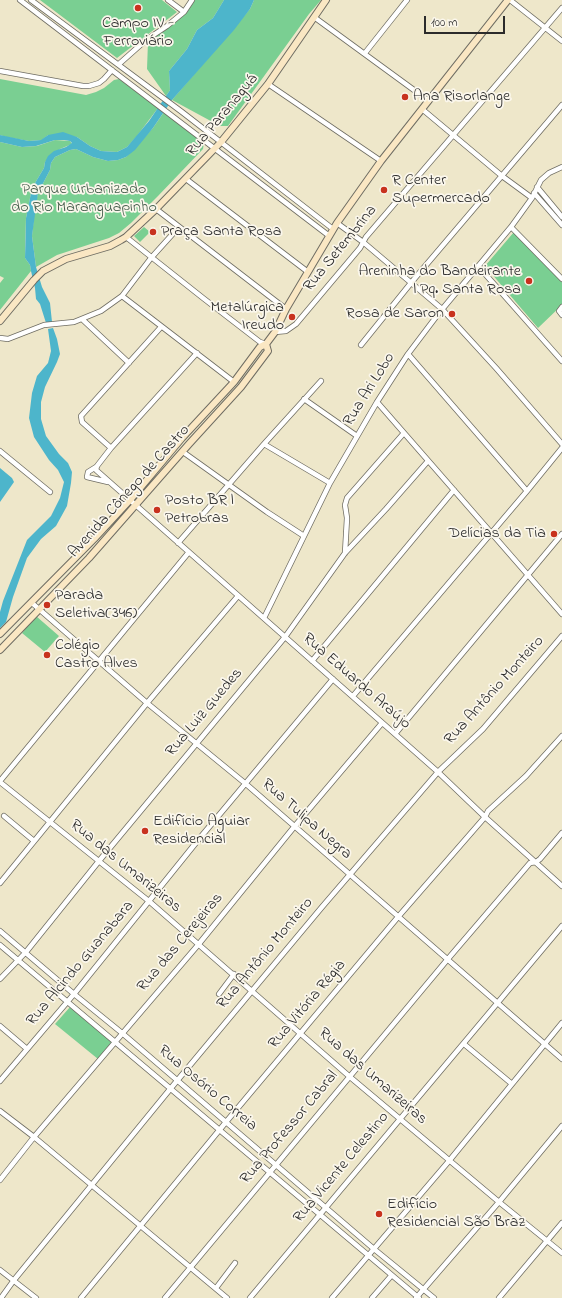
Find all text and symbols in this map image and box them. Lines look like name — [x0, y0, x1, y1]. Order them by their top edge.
marker: Campo IV - Ferroviário — [133, 3, 143, 13]
scale bar — [426, 8, 507, 34]
place label: Campo IV - Ferroviário — [102, 14, 174, 52]
text: 100 m — [431, 14, 458, 32]
street label: Rua Paranaguá — [183, 71, 263, 161]
place label: Ana Risorlange — [413, 87, 510, 107]
marker: Ana Risorlange — [400, 92, 410, 102]
place label: R Center Supermercado — [392, 171, 490, 209]
park label: Parque Urbanizado do Rio Maranguapinho — [11, 180, 157, 218]
marker: R Center Supermercado — [379, 185, 389, 195]
street label: Rua Setembrina — [300, 202, 382, 296]
place label: Praça Santa Rosa — [161, 222, 281, 242]
marker: Praça Santa Rosa — [148, 227, 158, 237]
place label: Areninha do Bandeirante | Pq. Santa Rosa — [358, 262, 521, 300]
marker: Areninha do Bandeirante | Pq. Santa Rosa — [524, 276, 534, 286]
place label: Metalúrgica Ireudo — [211, 298, 284, 336]
place label: Rosa de Saron — [346, 304, 444, 324]
marker: Rosa de Saron — [447, 309, 457, 319]
marker: Metalúrgica Ireudo — [287, 312, 297, 322]
street label: Rua Ari Lobo — [340, 350, 400, 430]
street label: Avenida Cônego de Castro — [65, 422, 195, 562]
place label: Posto BR | Petrobras — [165, 491, 233, 529]
marker: Posto BR | Petrobras — [152, 505, 162, 515]
place label: Delícias da Tia — [448, 524, 546, 544]
marker: Delícias da Tia — [549, 529, 559, 539]
place label: Parada Seletiva(346) — [55, 586, 137, 624]
marker: Parada Seletiva(346) — [42, 600, 52, 610]
street label: Rua Eduardo Araújo — [298, 630, 414, 734]
street label: Rua Antônio Monteiro — [441, 633, 549, 749]
place label: Colégio Castro Alves — [55, 636, 138, 674]
marker: Colégio Castro Alves — [42, 650, 52, 660]
street label: Rua Luiz Guedes — [162, 665, 248, 761]
street label: Rua Tulipa Negra — [257, 775, 355, 865]
place label: Edifício Aguiar Residencial — [153, 812, 250, 850]
street label: Rua das Umarizeiras — [65, 816, 185, 918]
marker: Edifício Aguiar Residencial — [140, 826, 150, 836]
street label: Rua das Cerejeiras — [134, 890, 228, 996]
street label: Rua Antônio Monteiro — [214, 894, 318, 1014]
street label: Rua Alcindo Guanabara — [23, 898, 139, 1030]
street label: Rua Vitória Régia — [265, 956, 351, 1054]
street label: Rua das Umarizeiras — [314, 1025, 430, 1129]
street label: Rua Osório Correia — [154, 1042, 260, 1136]
street label: Rua Professor Cabral — [237, 1067, 343, 1189]
street label: Rua Vicente Celestino — [290, 1109, 394, 1227]
place label: Edifício Residencial São Braz — [387, 1195, 525, 1233]
marker: Edifício Residencial São Braz — [374, 1209, 384, 1219]

